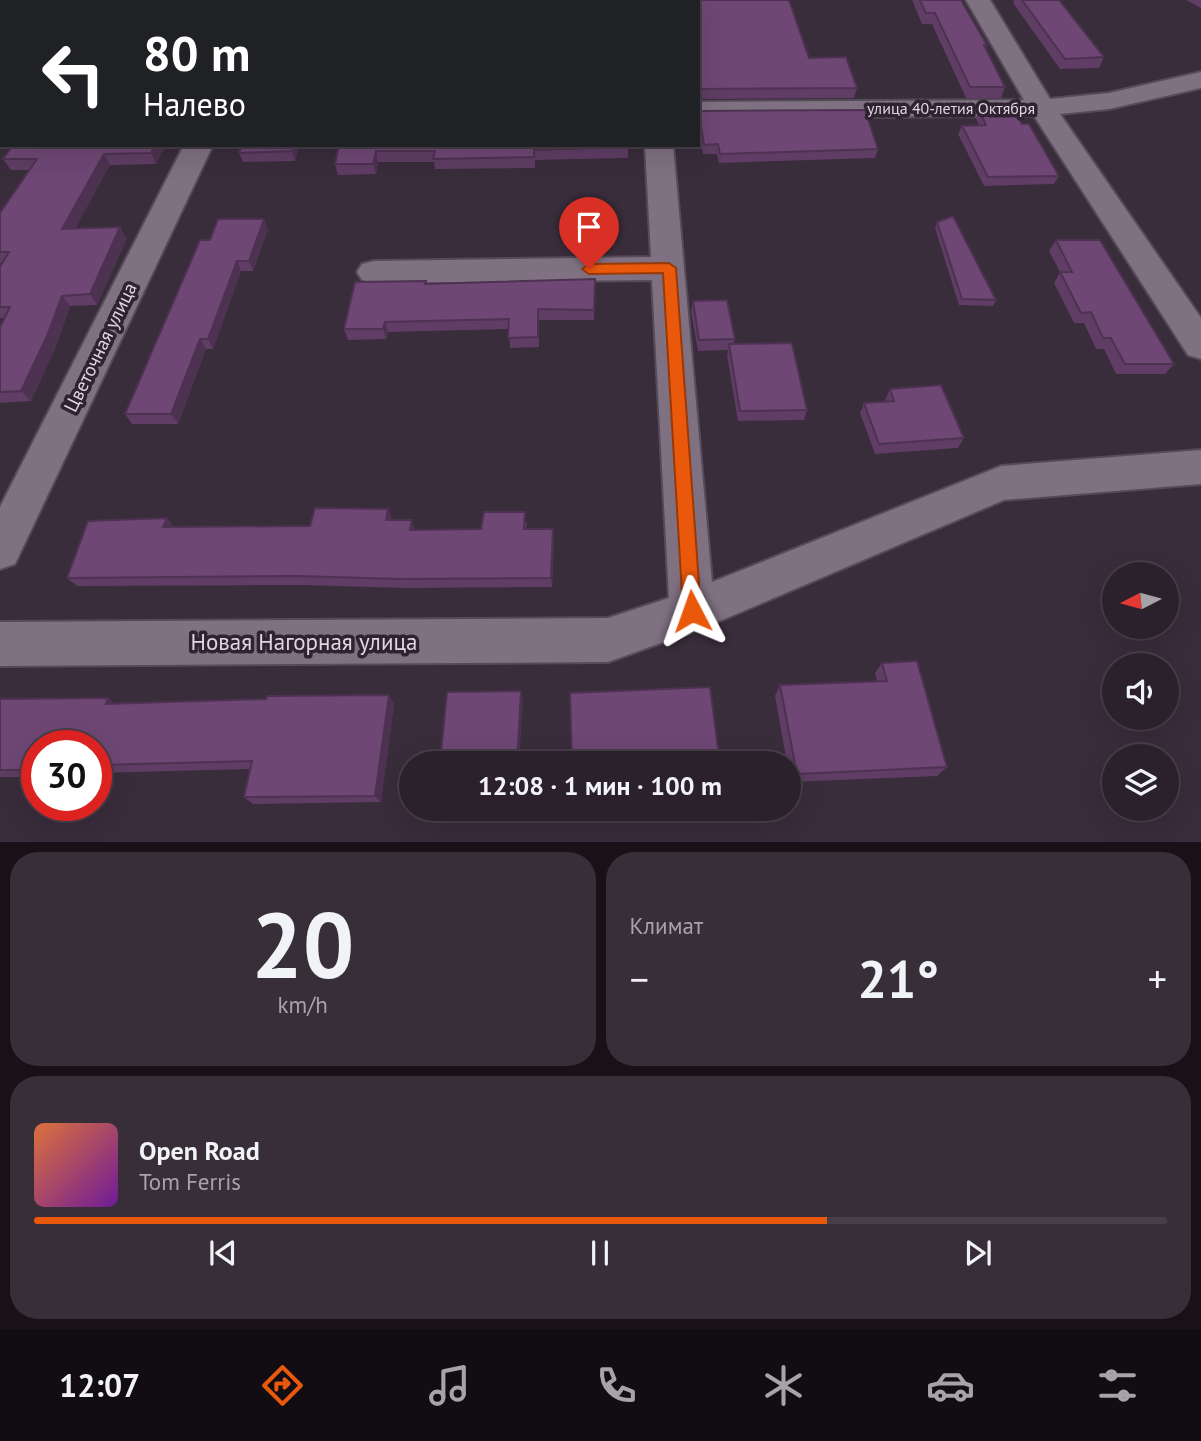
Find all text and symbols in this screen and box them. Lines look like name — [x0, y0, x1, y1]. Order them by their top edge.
text: 80 m — [143, 21, 250, 85]
icon: left — [28, 28, 119, 119]
text: Налево — [143, 83, 246, 125]
street label: улица 40-летия Октября — [867, 98, 1035, 118]
pin — [559, 197, 619, 269]
icon: arrive — [570, 208, 608, 246]
street label: Цветочная улица — [58, 278, 142, 416]
north arrow — [1102, 562, 1180, 639]
map controls — [1102, 562, 1179, 821]
position arrow — [655, 574, 729, 648]
street label: Новая Нагорная улица — [191, 627, 417, 656]
button: sound — [1102, 653, 1179, 730]
speed limit sign: 30 — [21, 730, 112, 821]
button: layers — [1102, 744, 1179, 821]
text: 12:08 · 1 мин · 100 m — [478, 769, 722, 802]
text: 20 — [251, 885, 354, 1003]
text: Климат — [630, 911, 703, 940]
text: 21° — [857, 945, 939, 1012]
text: − — [630, 954, 649, 1003]
text: + — [1148, 954, 1167, 1003]
text: km/h — [278, 990, 328, 1019]
text: Open Road — [139, 1134, 260, 1167]
text: Tom Ferris — [139, 1167, 241, 1196]
icon: previous — [204, 1234, 242, 1272]
icon: pause — [581, 1234, 619, 1272]
icon: next — [959, 1234, 997, 1272]
icon: directions — [258, 1361, 307, 1410]
icon: music — [425, 1361, 474, 1410]
icon: phone — [592, 1361, 641, 1410]
icon: climate — [759, 1361, 808, 1410]
icon: car — [926, 1361, 975, 1410]
icon: filters — [1093, 1361, 1142, 1410]
text: 12:07 — [59, 1364, 140, 1406]

